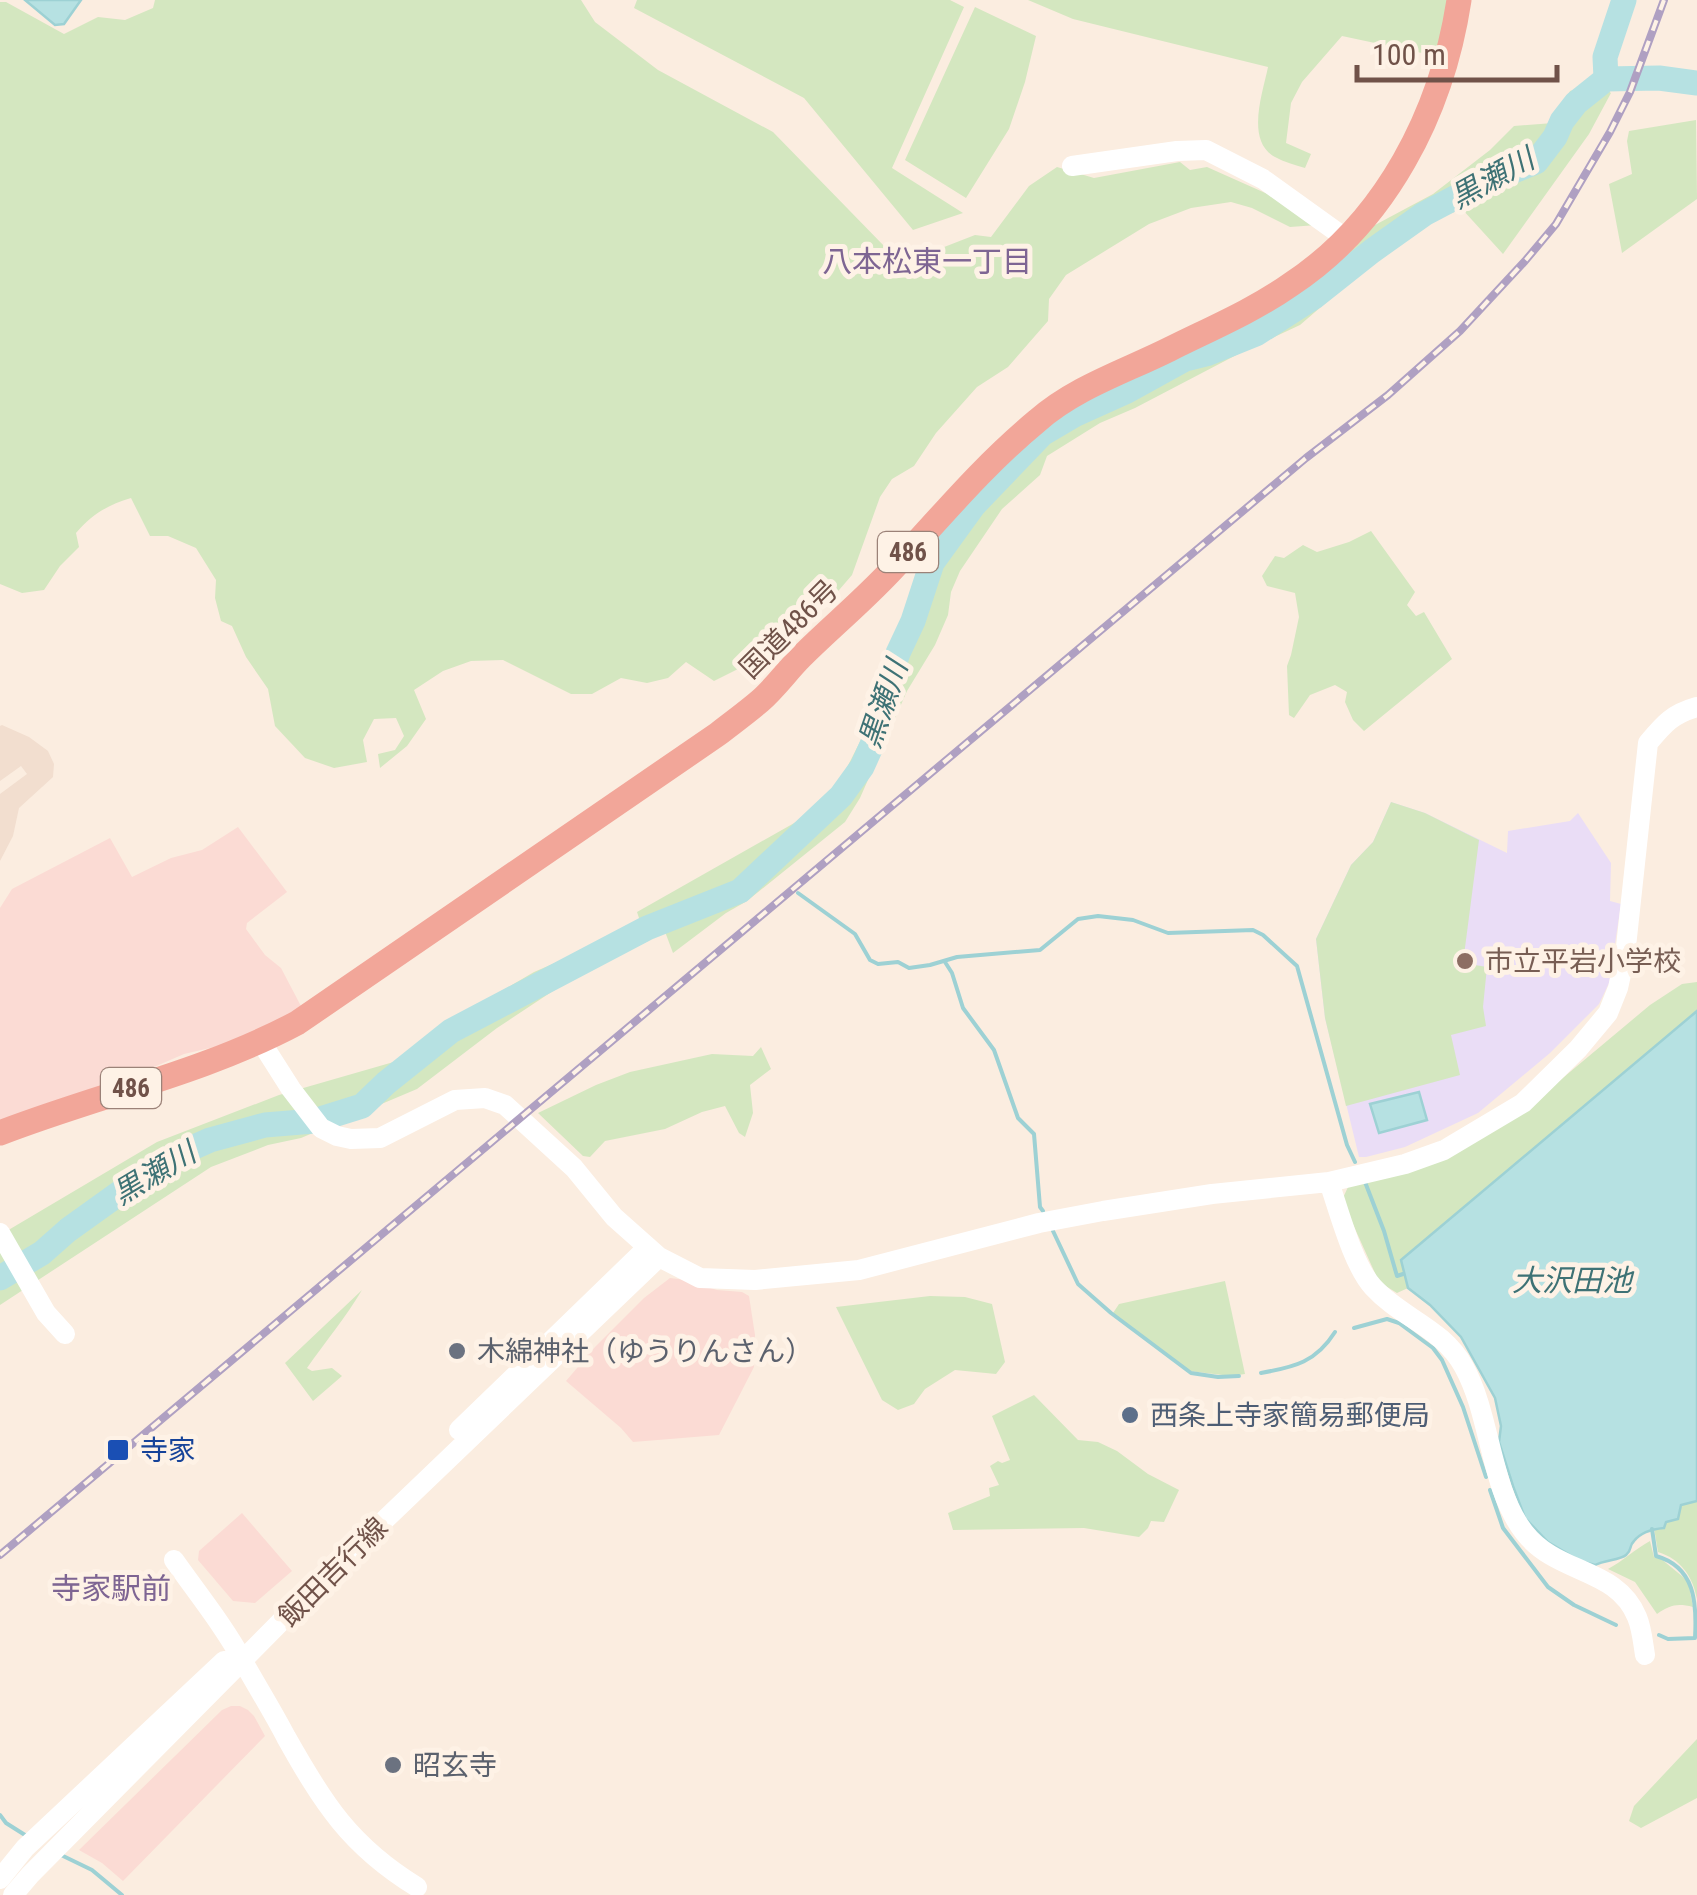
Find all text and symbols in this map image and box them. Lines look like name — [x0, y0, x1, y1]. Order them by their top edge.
scale bar — [1357, 20, 1557, 82]
text: 100 m — [1372, 37, 1446, 72]
water label: 黒瀬川 — [1444, 139, 1542, 215]
district label: 八本松東一丁目 — [822, 244, 1032, 279]
road number: 486 — [878, 532, 938, 572]
street label: 国道486号 — [733, 573, 845, 685]
water label: 黒瀬川 — [852, 653, 915, 752]
place label: 市立平岩小学校 — [1485, 945, 1681, 978]
marker: 市立平岩小学校 — [1454, 950, 1476, 972]
road number: 486 — [101, 1068, 161, 1108]
water label: 黒瀬川 — [106, 1133, 204, 1211]
water label: 大沢田池 — [1512, 1263, 1635, 1298]
place label: 木綿神社（ゆうりんさん） — [477, 1335, 813, 1368]
marker: 木綿神社（ゆうりんさん） — [446, 1340, 468, 1362]
place label: 西条上寺家簡易郵便局 — [1150, 1399, 1430, 1432]
marker: 西条上寺家簡易郵便局 — [1119, 1404, 1141, 1426]
place label: 寺家 — [140, 1434, 196, 1467]
marker: 寺家 — [105, 1437, 131, 1463]
street label: 飯田吉行線 — [272, 1511, 394, 1633]
district label: 寺家駅前 — [51, 1571, 171, 1606]
place label: 昭玄寺 — [413, 1749, 497, 1782]
marker: 昭玄寺 — [382, 1754, 404, 1776]

